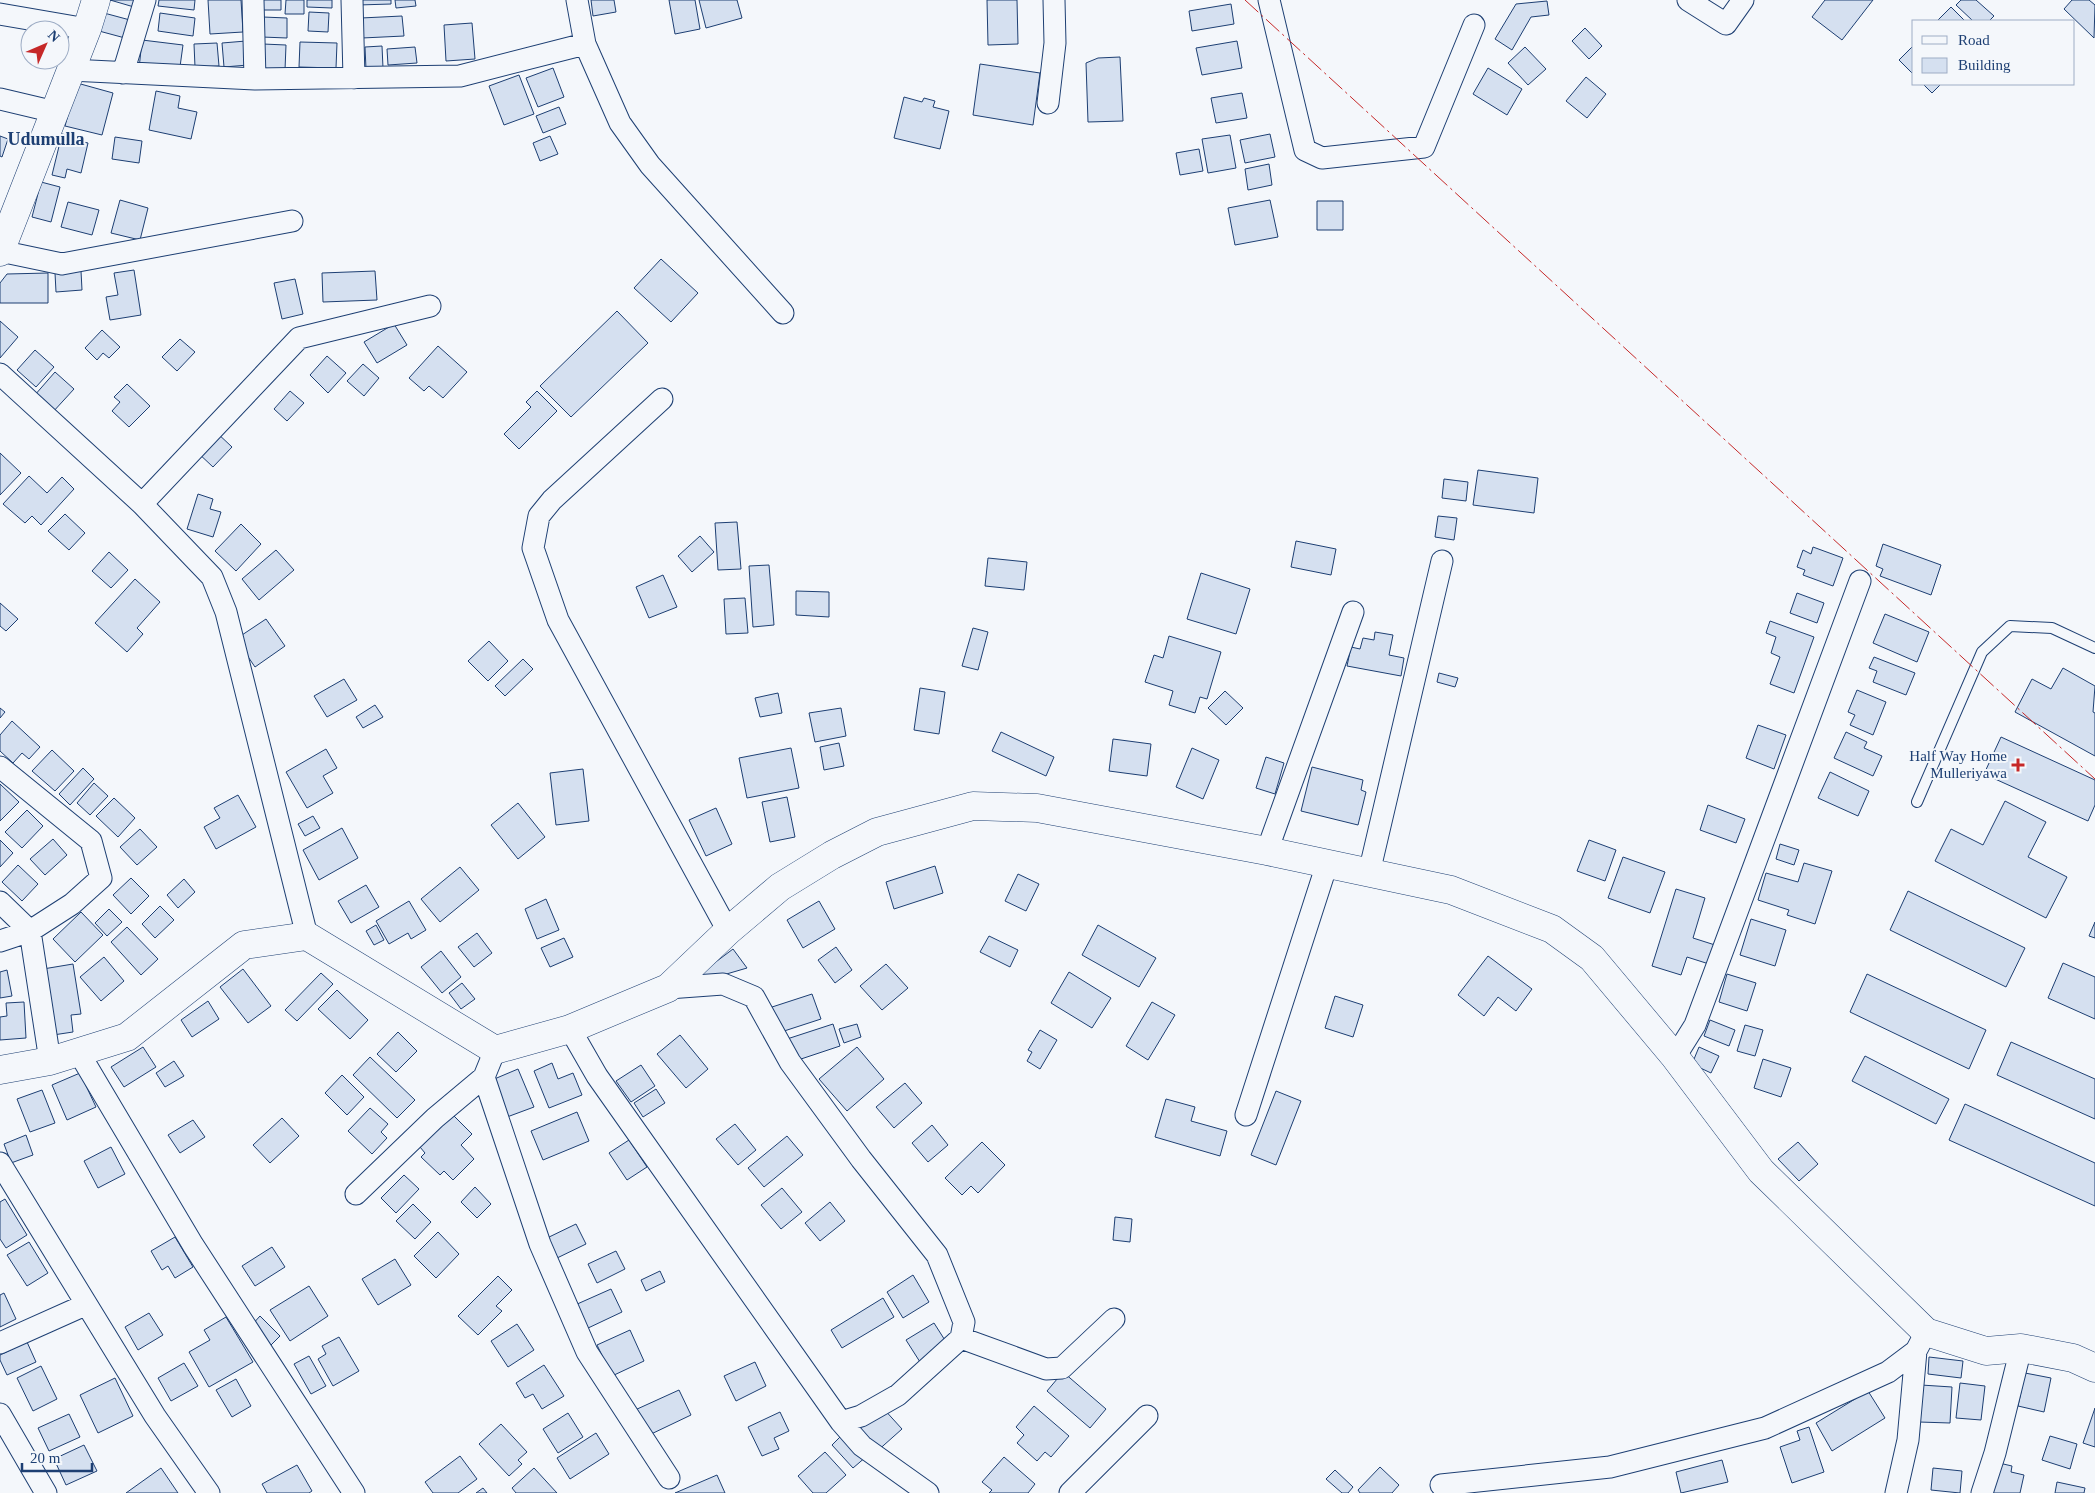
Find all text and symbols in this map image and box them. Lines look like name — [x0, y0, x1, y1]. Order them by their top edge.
north arrow — [20, 20, 70, 70]
legend — [1912, 20, 2075, 85]
text: N — [45, 27, 63, 45]
text: Road — [1958, 32, 1990, 48]
text: Building — [1958, 57, 2011, 73]
district label: Udumulla — [7, 129, 85, 149]
place label: Half Way Home Mulleriyawa — [1909, 748, 2007, 781]
marker: Half Way Home Mulleriyawa — [2011, 758, 2025, 772]
scale bar — [22, 1440, 92, 1472]
text: 20 m — [30, 1450, 61, 1466]

